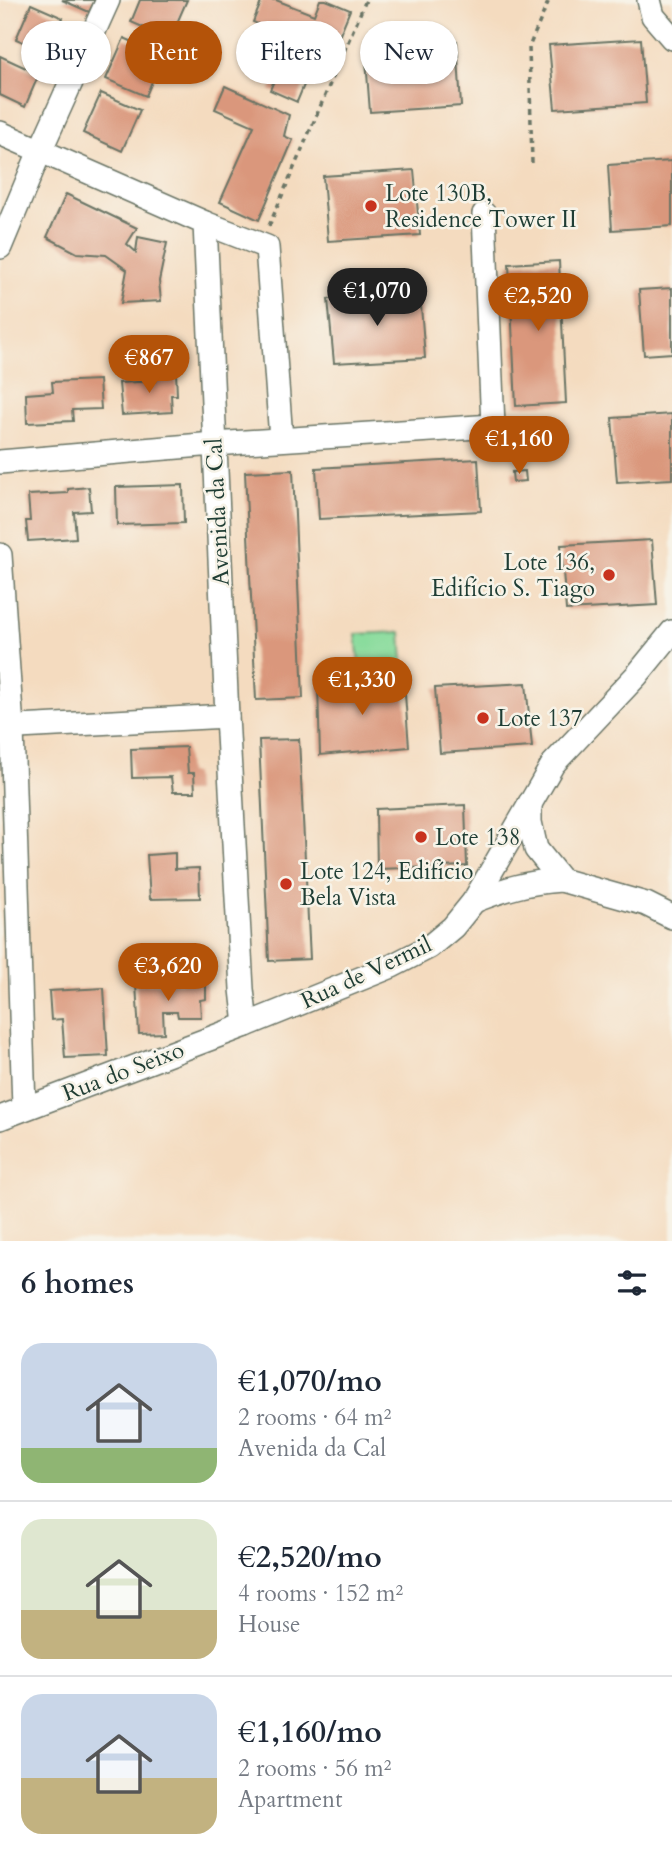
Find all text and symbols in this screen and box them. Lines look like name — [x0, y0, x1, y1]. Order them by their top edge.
chip: Buy — [21, 21, 111, 84]
chip: Rent — [125, 21, 222, 84]
chip: Filters — [236, 21, 346, 84]
chip: New — [360, 21, 458, 84]
place label: Lote 130B, Residence Tower II — [385, 178, 577, 235]
marker: Lote 130B, Residence Tower II — [363, 198, 379, 214]
pin: €1,070 — [320, 268, 434, 328]
pin: €2,520 — [481, 274, 595, 333]
text: €1,070 — [343, 275, 411, 306]
text: €2,520 — [504, 280, 572, 311]
pin: €867 — [108, 336, 190, 395]
text: €867 — [124, 342, 174, 373]
pin: €1,160 — [462, 416, 576, 476]
text: €1,160 — [485, 423, 553, 454]
street label: Avenida da Cal — [198, 437, 237, 587]
place label: Lote 136, Edifício S. Tiago — [431, 547, 595, 604]
marker: Lote 136, Edifício S. Tiago — [601, 567, 617, 583]
pin: €1,330 — [305, 658, 419, 717]
text: €1,330 — [328, 664, 396, 695]
place label: Lote 137 — [497, 703, 583, 734]
marker: Lote 137 — [475, 710, 491, 726]
place label: Lote 138 — [435, 822, 521, 853]
marker: Lote 138 — [413, 829, 429, 845]
place label: Lote 124, Edifício Bela Vista — [300, 856, 473, 913]
marker: Lote 124, Edifício Bela Vista — [278, 876, 294, 892]
street label: Rua de Vermil — [296, 929, 437, 1016]
pin: €3,620 — [111, 944, 225, 1003]
text: €3,620 — [134, 950, 202, 981]
street label: Rua do Seixo — [58, 1034, 188, 1109]
text: 6 homes — [21, 1263, 134, 1304]
icon: filters — [613, 1264, 651, 1302]
text: €1,070/mo — [238, 1361, 382, 1402]
icon: home — [77, 1371, 161, 1455]
text: 2 rooms · 64 m² — [238, 1402, 391, 1433]
text: Avenida da Cal — [238, 1433, 386, 1464]
text: €2,520/mo — [238, 1537, 382, 1578]
icon: home — [77, 1547, 161, 1631]
text: 4 rooms · 152 m² — [238, 1578, 403, 1609]
text: House — [238, 1609, 300, 1640]
text: €1,160/mo — [238, 1712, 382, 1753]
icon: home — [77, 1722, 161, 1806]
text: 2 rooms · 56 m² — [238, 1753, 391, 1784]
text: Apartment — [238, 1784, 342, 1815]

